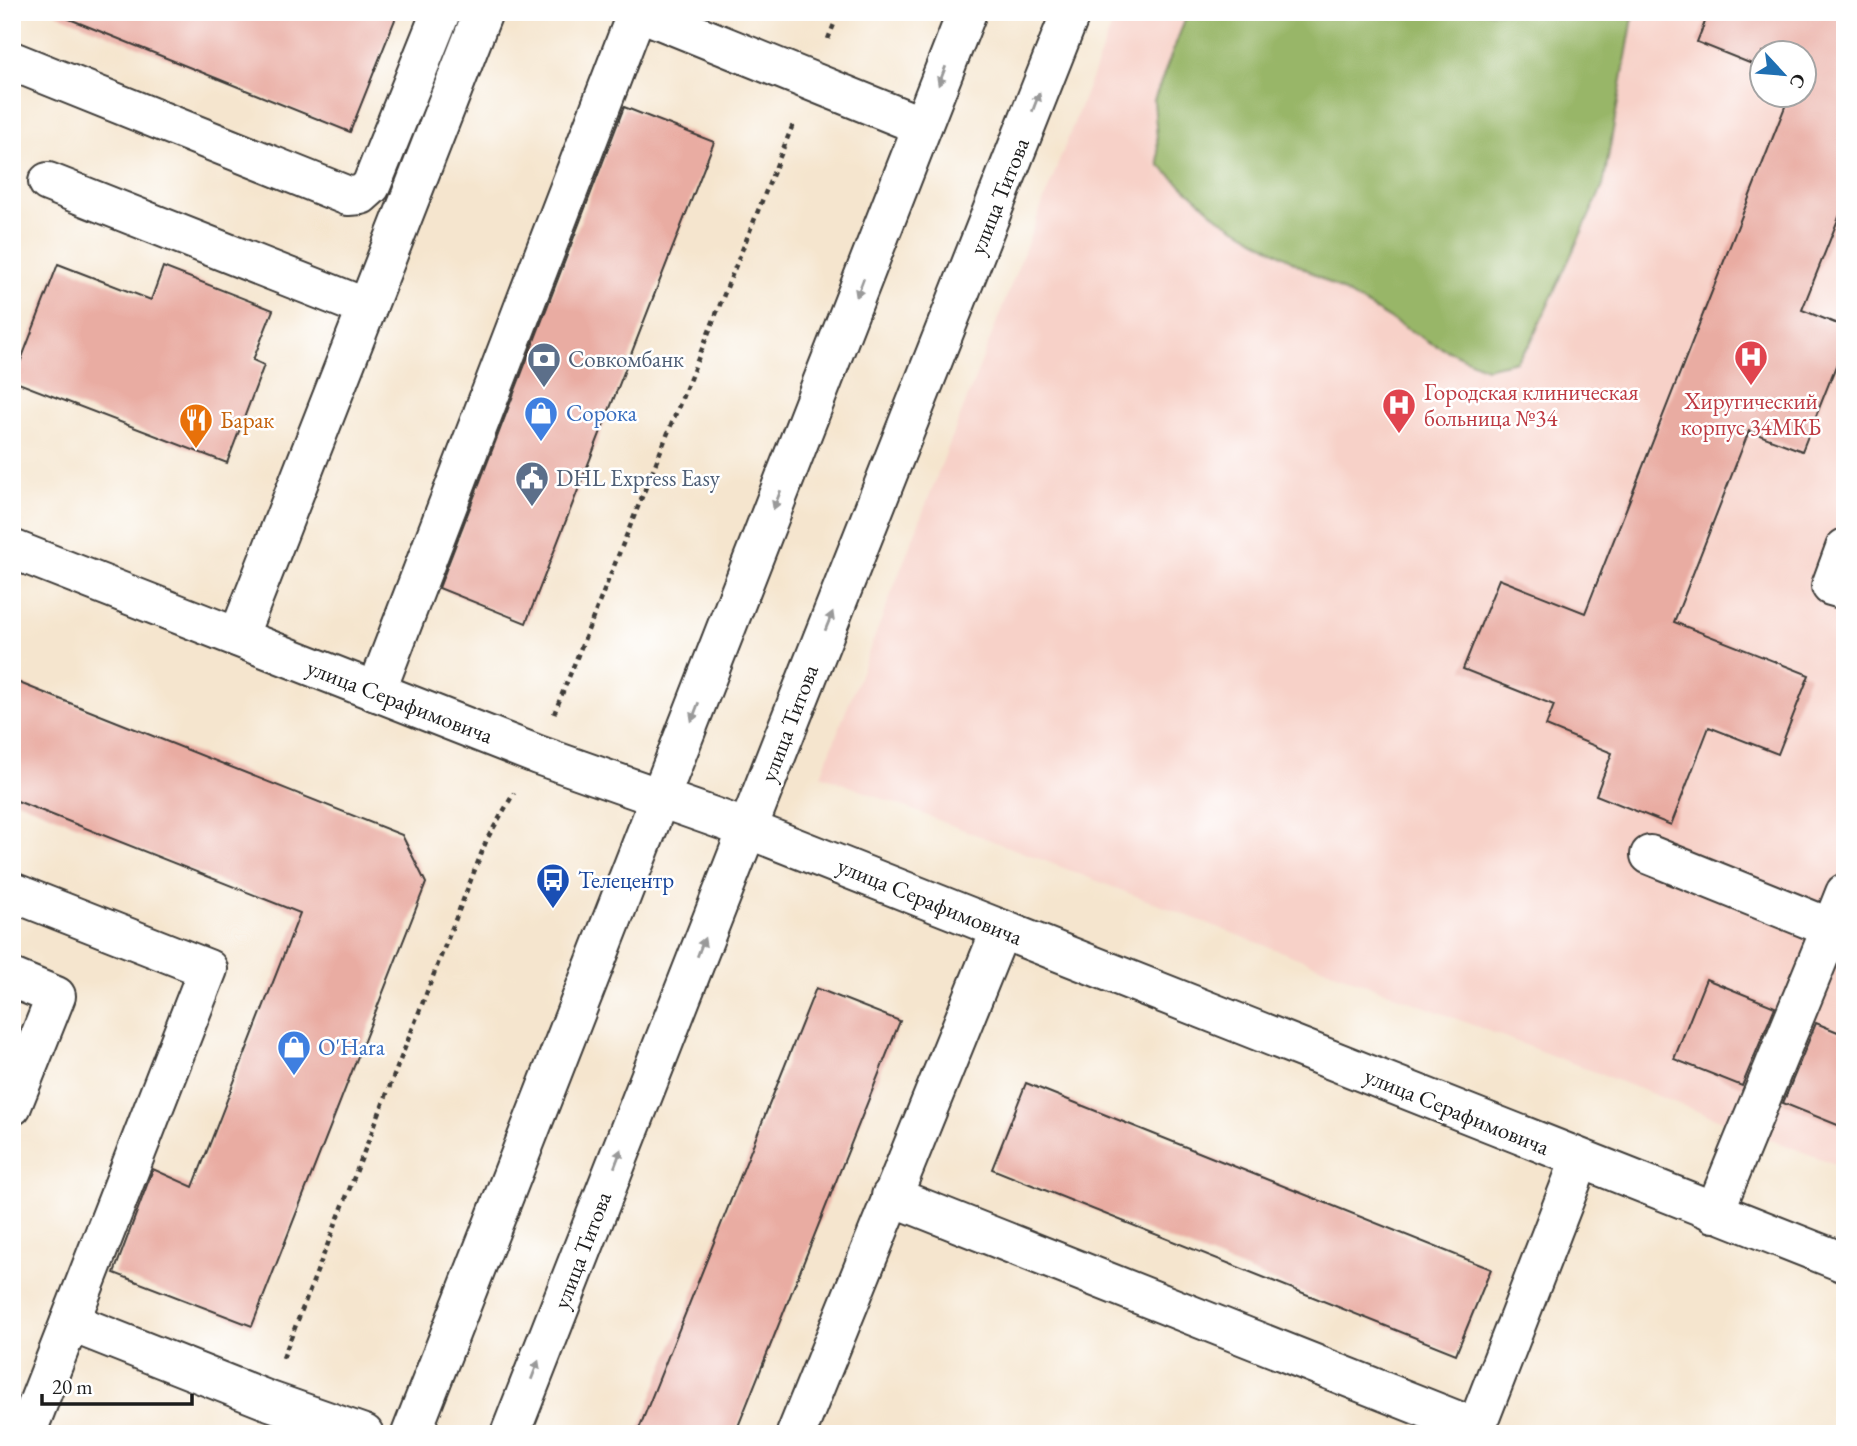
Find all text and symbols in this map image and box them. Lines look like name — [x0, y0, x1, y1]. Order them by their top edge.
north arrow — [1748, 38, 1818, 108]
one-way arrow — [936, 65, 947, 86]
text: С — [1784, 70, 1812, 93]
one-way arrow — [1031, 91, 1042, 112]
street label: улица Титова — [962, 132, 1036, 259]
one-way arrow — [854, 278, 865, 299]
hospital icon: Хиругический корпус 34МКБ — [1732, 338, 1770, 387]
bank icon: Совкомбанк — [525, 340, 563, 389]
place label: Совкомбанк — [568, 344, 684, 374]
place label: Городская клиническая больница №34 — [1424, 377, 1639, 433]
hospital icon: Городская клиническая больница №34 — [1380, 386, 1418, 435]
place label: Хиругический корпус 34МКБ — [1681, 386, 1821, 442]
shop icon: Сорока — [522, 394, 560, 443]
place label: Сорока — [566, 398, 638, 428]
restaurant icon: Барак — [177, 401, 215, 450]
place label: Барак — [220, 405, 274, 435]
public building icon: DHL Express Easy — [513, 459, 551, 508]
place label: DHL Express Easy — [556, 463, 721, 493]
one-way arrow — [772, 490, 783, 511]
one-way arrow — [824, 610, 835, 631]
street label: улица Серафимовича — [303, 652, 498, 751]
street label: улица Титова — [753, 659, 825, 786]
one-way arrow — [689, 702, 700, 723]
street label: улица Серафимовича — [833, 850, 1028, 952]
bus stop icon: Телецентр — [534, 861, 572, 910]
place label: Телецентр — [578, 865, 674, 895]
one-way arrow — [695, 936, 706, 957]
shop icon: O'Hara — [275, 1028, 313, 1077]
place label: O'Hara — [318, 1032, 386, 1062]
street label: улица Серафимовича — [1360, 1060, 1555, 1162]
one-way arrow — [612, 1148, 623, 1169]
street label: улица Титова — [546, 1186, 618, 1313]
one-way arrow — [529, 1360, 540, 1381]
scale bar — [42, 1362, 192, 1406]
text: 20 m — [52, 1373, 93, 1400]

